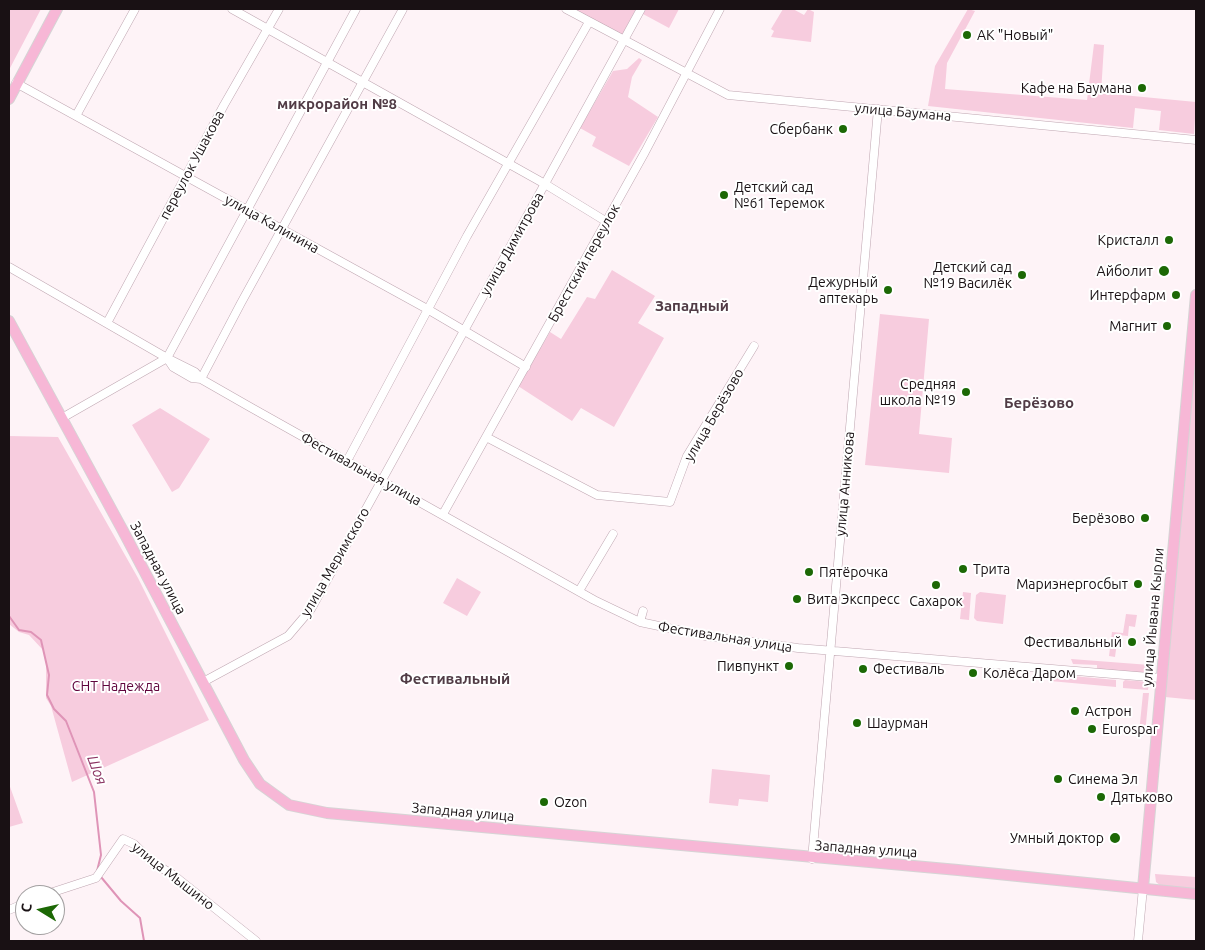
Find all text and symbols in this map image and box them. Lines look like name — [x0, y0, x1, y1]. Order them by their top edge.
place label: АК "Новый" — [977, 27, 1053, 43]
marker: АК "Новый" — [961, 29, 973, 41]
place label: Кафе на Баумана — [1021, 80, 1132, 96]
marker: Кафе на Баумана — [1136, 82, 1148, 94]
district label: микрорайон №8 — [277, 95, 397, 113]
street label: улица Баумана — [854, 99, 952, 125]
street label: переулок Ушакова — [156, 107, 228, 223]
place label: Сбербанк — [770, 121, 833, 137]
marker: Сбербанк — [837, 123, 849, 135]
place label: Детский сад №61 Теремок — [734, 179, 825, 212]
street label: улица Димитрова — [477, 189, 547, 299]
marker: Детский сад №61 Теремок — [718, 189, 730, 201]
street label: улица Калинина — [222, 191, 322, 257]
street label: Брестский переулок — [544, 201, 624, 325]
place label: Кристалл — [1098, 232, 1159, 248]
marker: Кристалл — [1163, 234, 1175, 246]
place label: Детский сад №19 Василёк — [924, 259, 1012, 292]
place label: Айболит — [1097, 263, 1153, 279]
marker: Айболит — [1157, 264, 1171, 278]
marker: Детский сад №19 Василёк — [1016, 269, 1028, 281]
place label: Дежурный аптекарь — [808, 274, 878, 306]
marker: Дежурный аптекарь — [882, 284, 894, 296]
place label: Интерфарм — [1090, 287, 1166, 303]
marker: Интерфарм — [1170, 289, 1182, 301]
district label: Западный — [655, 297, 729, 315]
place label: Магнит — [1109, 318, 1157, 334]
marker: Магнит — [1161, 320, 1173, 332]
street label: улица Берёзово — [681, 366, 747, 464]
place label: Средняя школа №19 — [880, 376, 956, 408]
marker: Средняя школа №19 — [960, 386, 972, 398]
district label: Берёзово — [1004, 394, 1074, 412]
street label: Фестивальная улица — [298, 429, 424, 509]
street label: улица Анникова — [832, 431, 858, 537]
street label: улица Меримского — [297, 504, 373, 620]
place label: Берёзово — [1072, 510, 1135, 526]
marker: Берёзово — [1139, 512, 1151, 524]
street label: Западная улица — [126, 519, 190, 617]
street label: улица Йывана Кырли — [1139, 547, 1167, 687]
place label: Трита — [973, 561, 1010, 577]
marker: Трита — [957, 563, 969, 575]
place label: Пятёрочка — [819, 564, 888, 580]
marker: Пятёрочка — [803, 566, 815, 578]
place label: Мариэнергосбыт — [1016, 576, 1128, 592]
marker: Мариэнергосбыт — [1132, 578, 1144, 590]
marker: Сахарок — [930, 579, 942, 591]
place label: Вита Экспресс — [807, 591, 900, 607]
marker: Вита Экспресс — [791, 593, 803, 605]
place label: Сахарок — [909, 593, 963, 609]
street label: Фестивальная улица — [657, 618, 793, 656]
place label: Фестивальный — [1024, 634, 1122, 650]
marker: Фестивальный — [1126, 636, 1138, 648]
place label: Пивпункт — [717, 658, 779, 674]
marker: Пивпункт — [783, 660, 795, 672]
place label: Фестиваль — [873, 661, 944, 677]
marker: Фестиваль — [857, 663, 869, 675]
place label: Колёса Даром — [983, 665, 1076, 681]
marker: Колёса Даром — [967, 667, 979, 679]
district label: Фестивальный — [400, 670, 510, 688]
park label: СНТ Надежда — [72, 678, 160, 694]
place label: Астрон — [1085, 703, 1132, 719]
marker: Астрон — [1069, 705, 1081, 717]
place label: Шаурман — [867, 715, 928, 731]
marker: Шаурман — [851, 717, 863, 729]
place label: Eurospar — [1102, 721, 1158, 737]
marker: Eurospar — [1086, 723, 1098, 735]
water label: Шоя — [83, 753, 111, 787]
place label: Синема Эл — [1068, 771, 1138, 787]
marker: Синема Эл — [1052, 773, 1064, 785]
place label: Дятьково — [1111, 789, 1173, 805]
marker: Дятьково — [1095, 791, 1107, 803]
place label: Ozon — [554, 794, 587, 810]
marker: Ozon — [538, 796, 550, 808]
street label: Западная улица — [411, 799, 515, 825]
place label: Умный доктор — [1010, 830, 1104, 846]
marker: Умный доктор — [1108, 831, 1122, 845]
street label: Западная улица — [814, 837, 918, 861]
street label: улица Мышино — [128, 839, 218, 913]
north arrow — [15, 885, 65, 935]
text: С — [18, 902, 35, 913]

